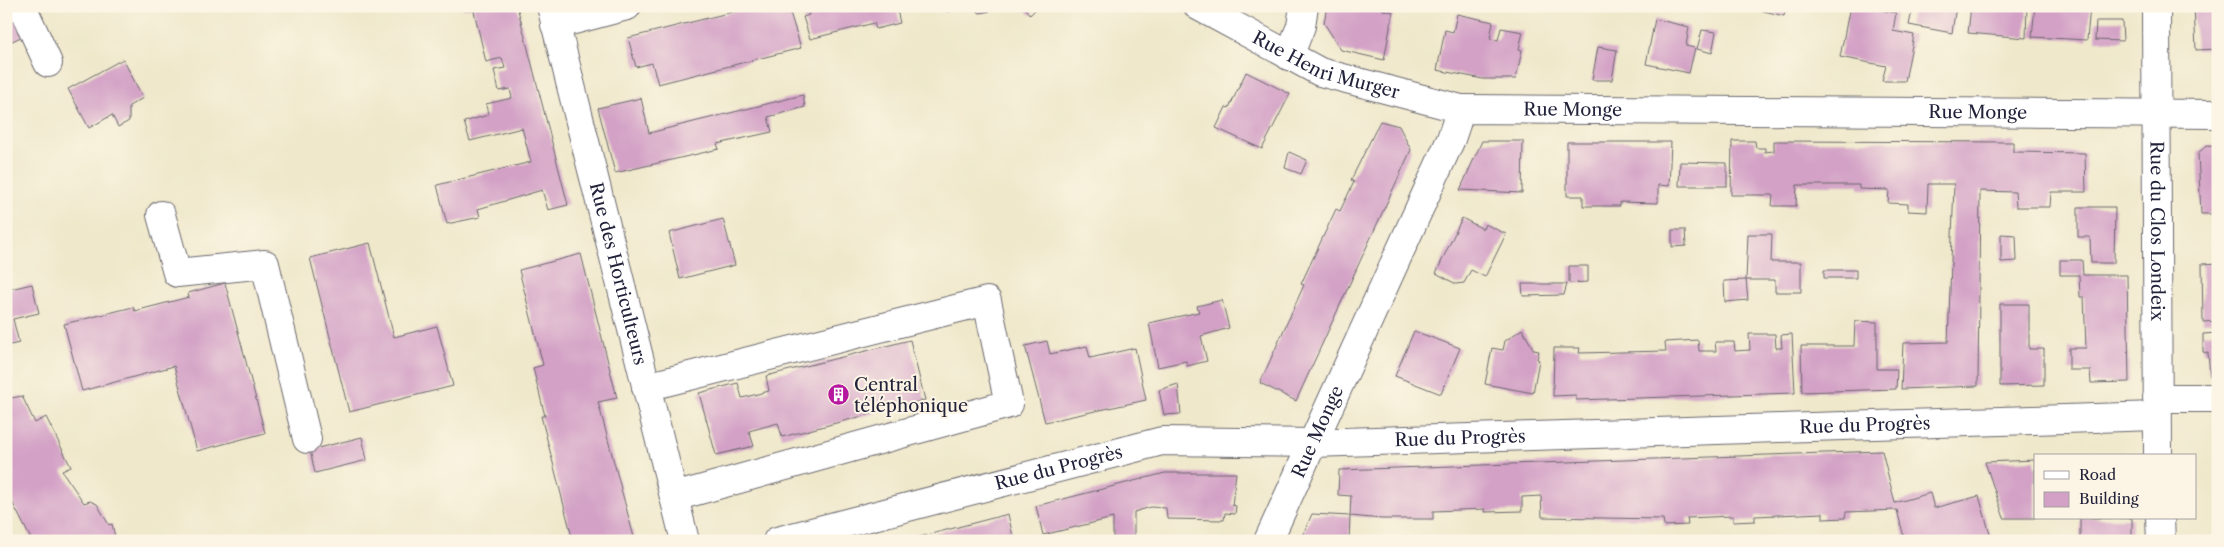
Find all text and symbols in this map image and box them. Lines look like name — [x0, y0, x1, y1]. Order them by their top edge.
street label: Rue Henri Murger — [1249, 27, 1402, 104]
street label: Rue Monge — [1523, 98, 1622, 121]
street label: Rue Monge — [1928, 101, 2027, 124]
street label: Rue du Clos Londeix — [2146, 141, 2168, 322]
street label: Rue des Horticulteurs — [585, 180, 651, 367]
place label: Central téléphonique — [854, 374, 968, 417]
street label: Rue Monge — [1287, 382, 1348, 481]
building icon: Central téléphonique — [826, 383, 850, 407]
street label: Rue du Progrès — [1799, 412, 1931, 438]
street label: Rue du Progrès — [1394, 425, 1526, 451]
street label: Rue du Progrès — [992, 441, 1125, 495]
legend — [2034, 454, 2196, 520]
text: Road — [2079, 465, 2116, 484]
text: Building — [2079, 489, 2139, 508]

